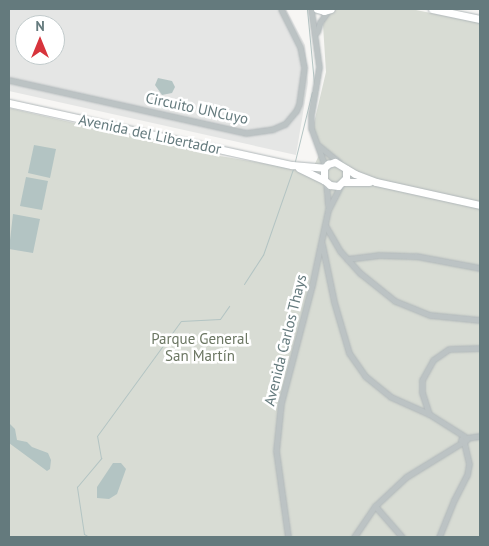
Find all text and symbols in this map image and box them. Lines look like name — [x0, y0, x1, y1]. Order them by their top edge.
north arrow — [15, 15, 65, 65]
text: N — [35, 17, 45, 35]
street label: Circuito UNCuyo — [144, 88, 250, 128]
street label: Avenida del Libertador — [77, 110, 223, 158]
street label: Avenida Carlos Thays — [260, 272, 310, 408]
park label: Parque General San Martín — [151, 329, 249, 364]

